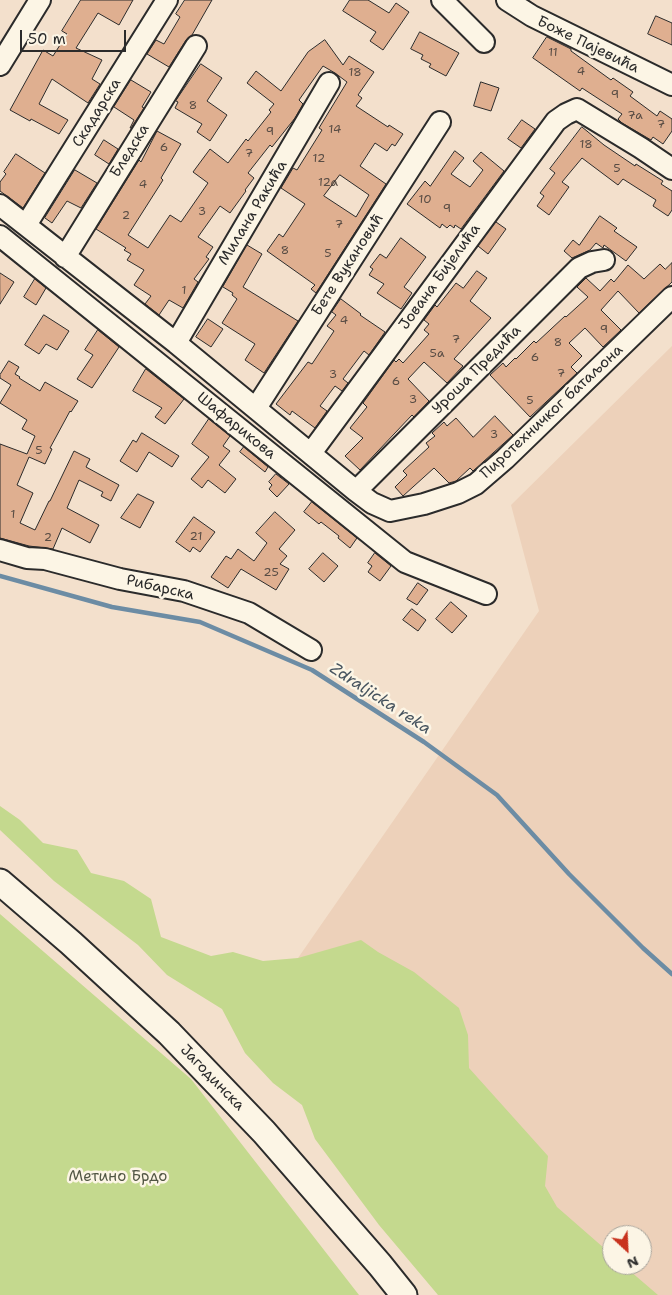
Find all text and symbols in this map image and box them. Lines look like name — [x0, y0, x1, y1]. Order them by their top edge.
street label: Боже Пајевића — [534, 13, 642, 77]
scale bar — [22, 20, 129, 52]
text: 50 m — [28, 29, 66, 49]
house number: 11 — [548, 46, 558, 60]
house number: 4 — [577, 65, 585, 79]
house number: 18 — [348, 66, 362, 80]
street label: Скадарска — [69, 75, 125, 151]
house number: 9 — [611, 88, 619, 102]
house number: 8 — [189, 99, 197, 113]
house number: 7a — [627, 109, 643, 123]
house number: 7 — [657, 118, 665, 132]
street label: Бледска — [107, 121, 153, 181]
house number: 14 — [329, 123, 341, 137]
house number: 9 — [266, 125, 274, 139]
house number: 18 — [579, 138, 593, 152]
house number: 6 — [160, 141, 168, 155]
house number: 7 — [245, 147, 253, 161]
house number: 12 — [313, 152, 325, 166]
street label: Милана Ракића — [215, 157, 291, 269]
house number: 5 — [613, 162, 621, 176]
house number: 12a — [318, 176, 338, 190]
house number: 4 — [139, 178, 147, 192]
house number: 10 — [418, 193, 432, 207]
house number: 9 — [443, 202, 451, 216]
house number: 3 — [198, 205, 206, 219]
house number: 2 — [122, 209, 130, 223]
street label: Бете Вукановић — [308, 211, 388, 319]
house number: 7 — [335, 218, 343, 232]
street label: Јована Бијелића — [396, 220, 484, 334]
house number: 8 — [281, 244, 289, 258]
house number: 5 — [324, 247, 332, 261]
house number: 1 — [181, 284, 187, 298]
house number: 4 — [340, 314, 348, 328]
street label: Уроша Предића — [429, 322, 525, 418]
house number: 9 — [600, 323, 608, 337]
house number: 7 — [452, 333, 460, 347]
house number: 8 — [554, 336, 562, 350]
street label: Пиротехничког батаљона — [477, 341, 627, 483]
house number: 5a — [430, 347, 444, 361]
house number: 6 — [531, 351, 539, 365]
house number: 7 — [557, 367, 565, 381]
house number: 3 — [329, 368, 337, 382]
house number: 6 — [392, 375, 400, 389]
street label: Шафарикова — [193, 389, 279, 463]
house number: 3 — [409, 393, 417, 407]
house number: 5 — [526, 394, 534, 408]
house number: 3 — [490, 428, 498, 442]
house number: 5 — [35, 444, 43, 458]
house number: 1 — [10, 508, 16, 522]
house number: 21 — [190, 530, 202, 544]
house number: 2 — [44, 531, 52, 545]
house number: 25 — [263, 566, 279, 580]
street label: Рибарска — [124, 571, 196, 605]
water label: Zdraljicka reka — [326, 659, 434, 739]
street label: Јагодинска — [176, 1041, 248, 1115]
park label: Метино Брдо — [69, 1168, 167, 1186]
north arrow — [602, 1225, 652, 1275]
text: N — [624, 1252, 642, 1273]

